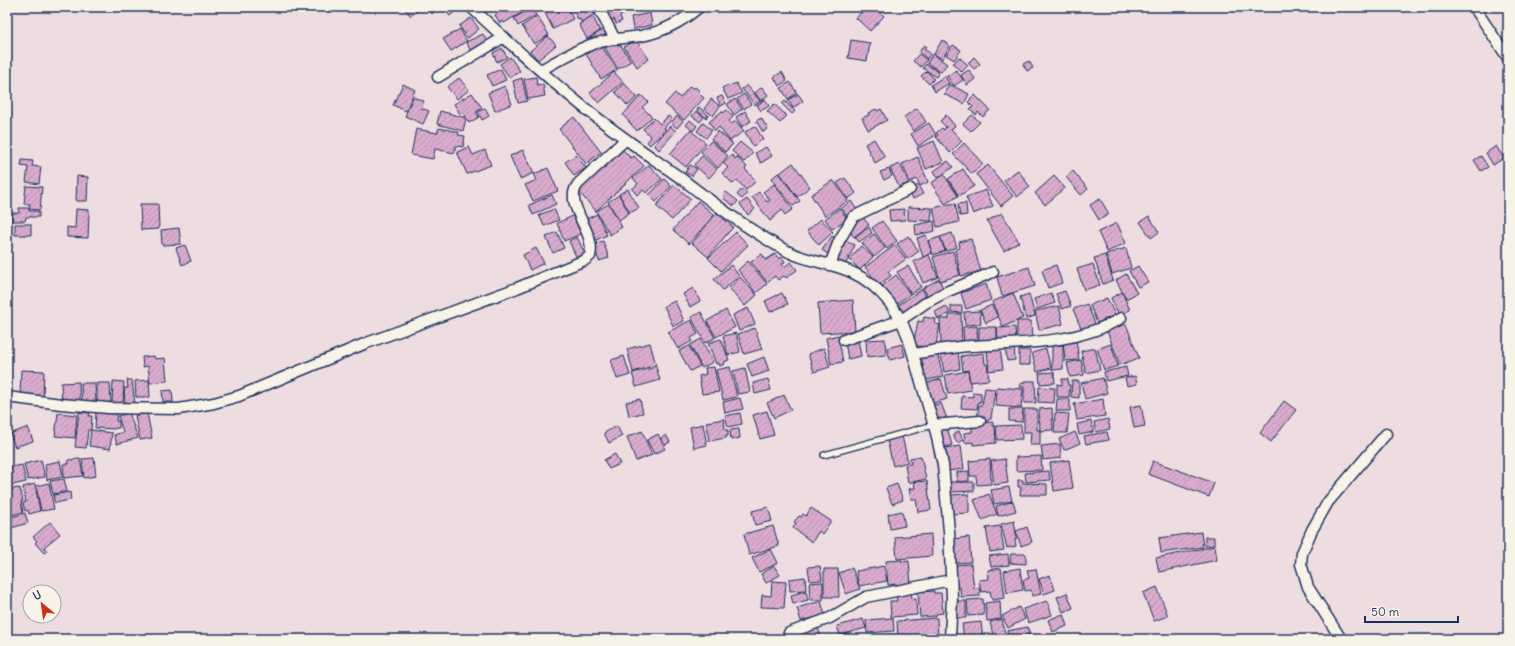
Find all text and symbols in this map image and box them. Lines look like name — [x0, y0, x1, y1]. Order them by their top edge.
north arrow — [22, 584, 62, 624]
text: U — [30, 587, 44, 603]
scale bar — [1365, 598, 1458, 624]
text: 50 m — [1371, 604, 1400, 619]

